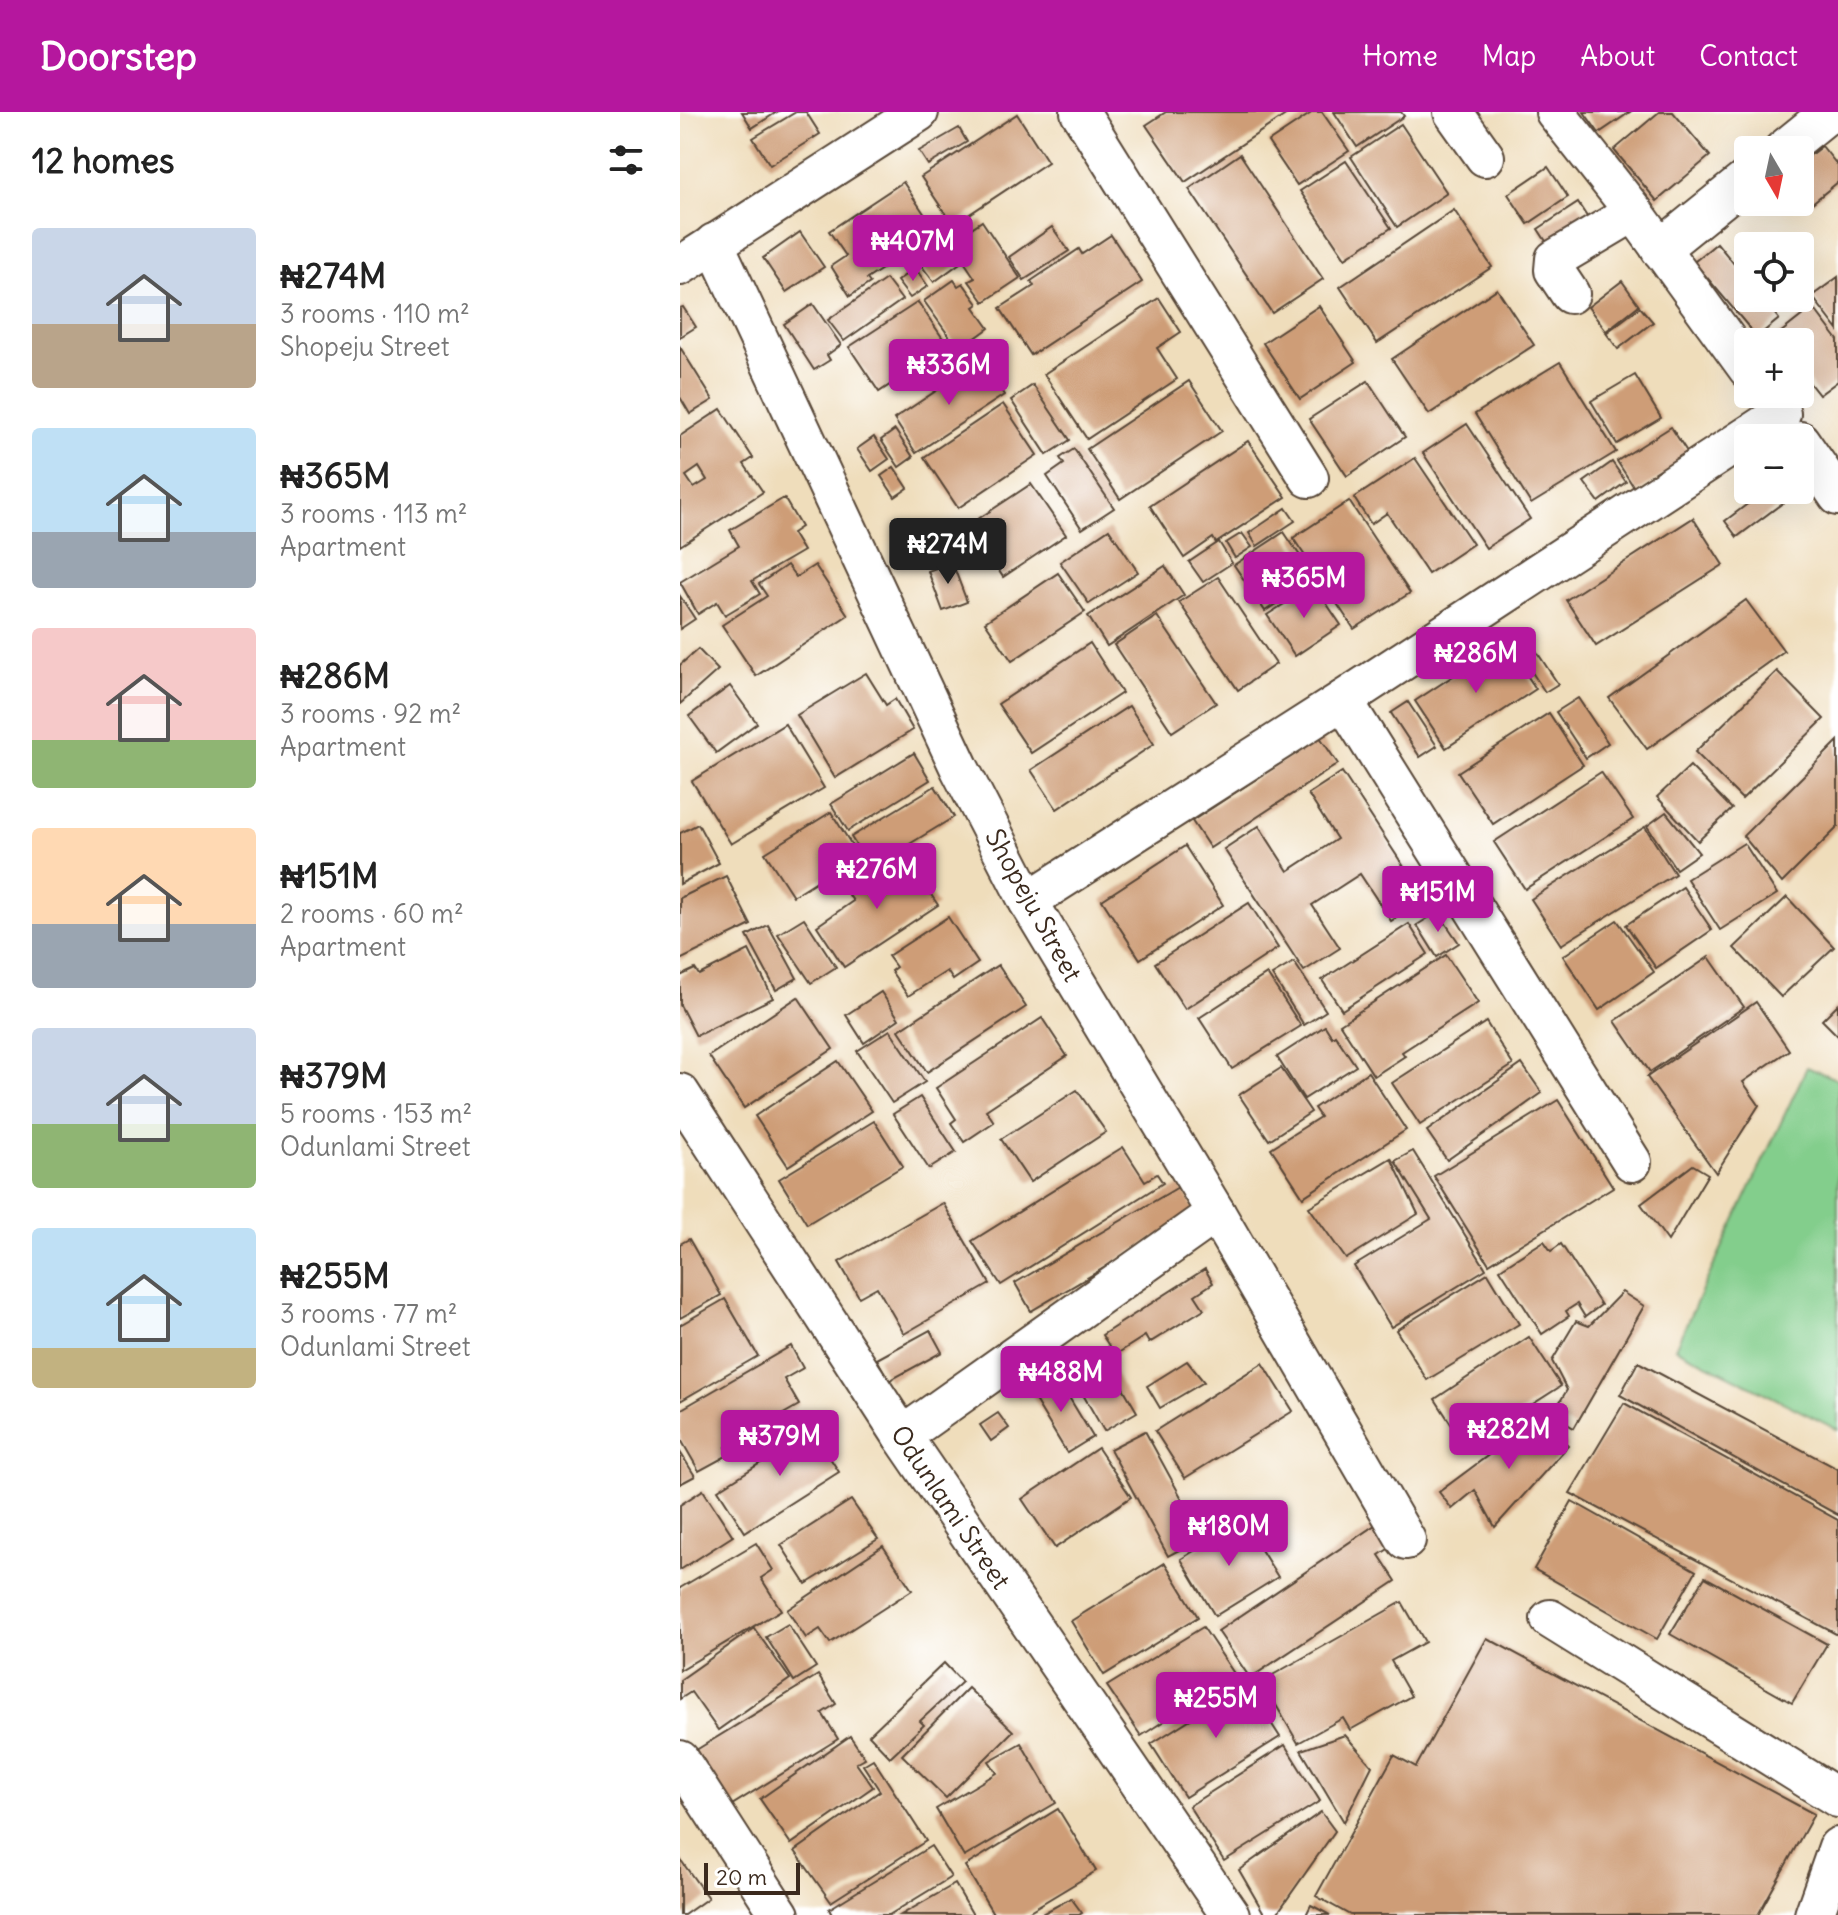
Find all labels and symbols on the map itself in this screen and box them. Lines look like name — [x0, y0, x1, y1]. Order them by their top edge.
north arrow — [1734, 136, 1814, 216]
pin: ₦407M — [857, 215, 969, 283]
pin: ₦336M — [893, 339, 1005, 407]
pin: ₦274M — [892, 518, 1004, 586]
pin: ₦365M — [1248, 552, 1360, 620]
pin: ₦286M — [1420, 627, 1532, 695]
street label: Shopeju Street — [978, 823, 1090, 987]
pin: ₦276M — [821, 843, 933, 911]
pin: ₦151M — [1382, 866, 1494, 934]
pin: ₦488M — [1005, 1346, 1117, 1414]
pin: ₦282M — [1453, 1403, 1565, 1471]
pin: ₦379M — [724, 1410, 836, 1478]
street label: Odunlami Street — [884, 1419, 1018, 1595]
pin: ₦180M — [1173, 1500, 1285, 1568]
pin: ₦255M — [1160, 1672, 1272, 1740]
scale bar — [704, 1859, 800, 1895]

